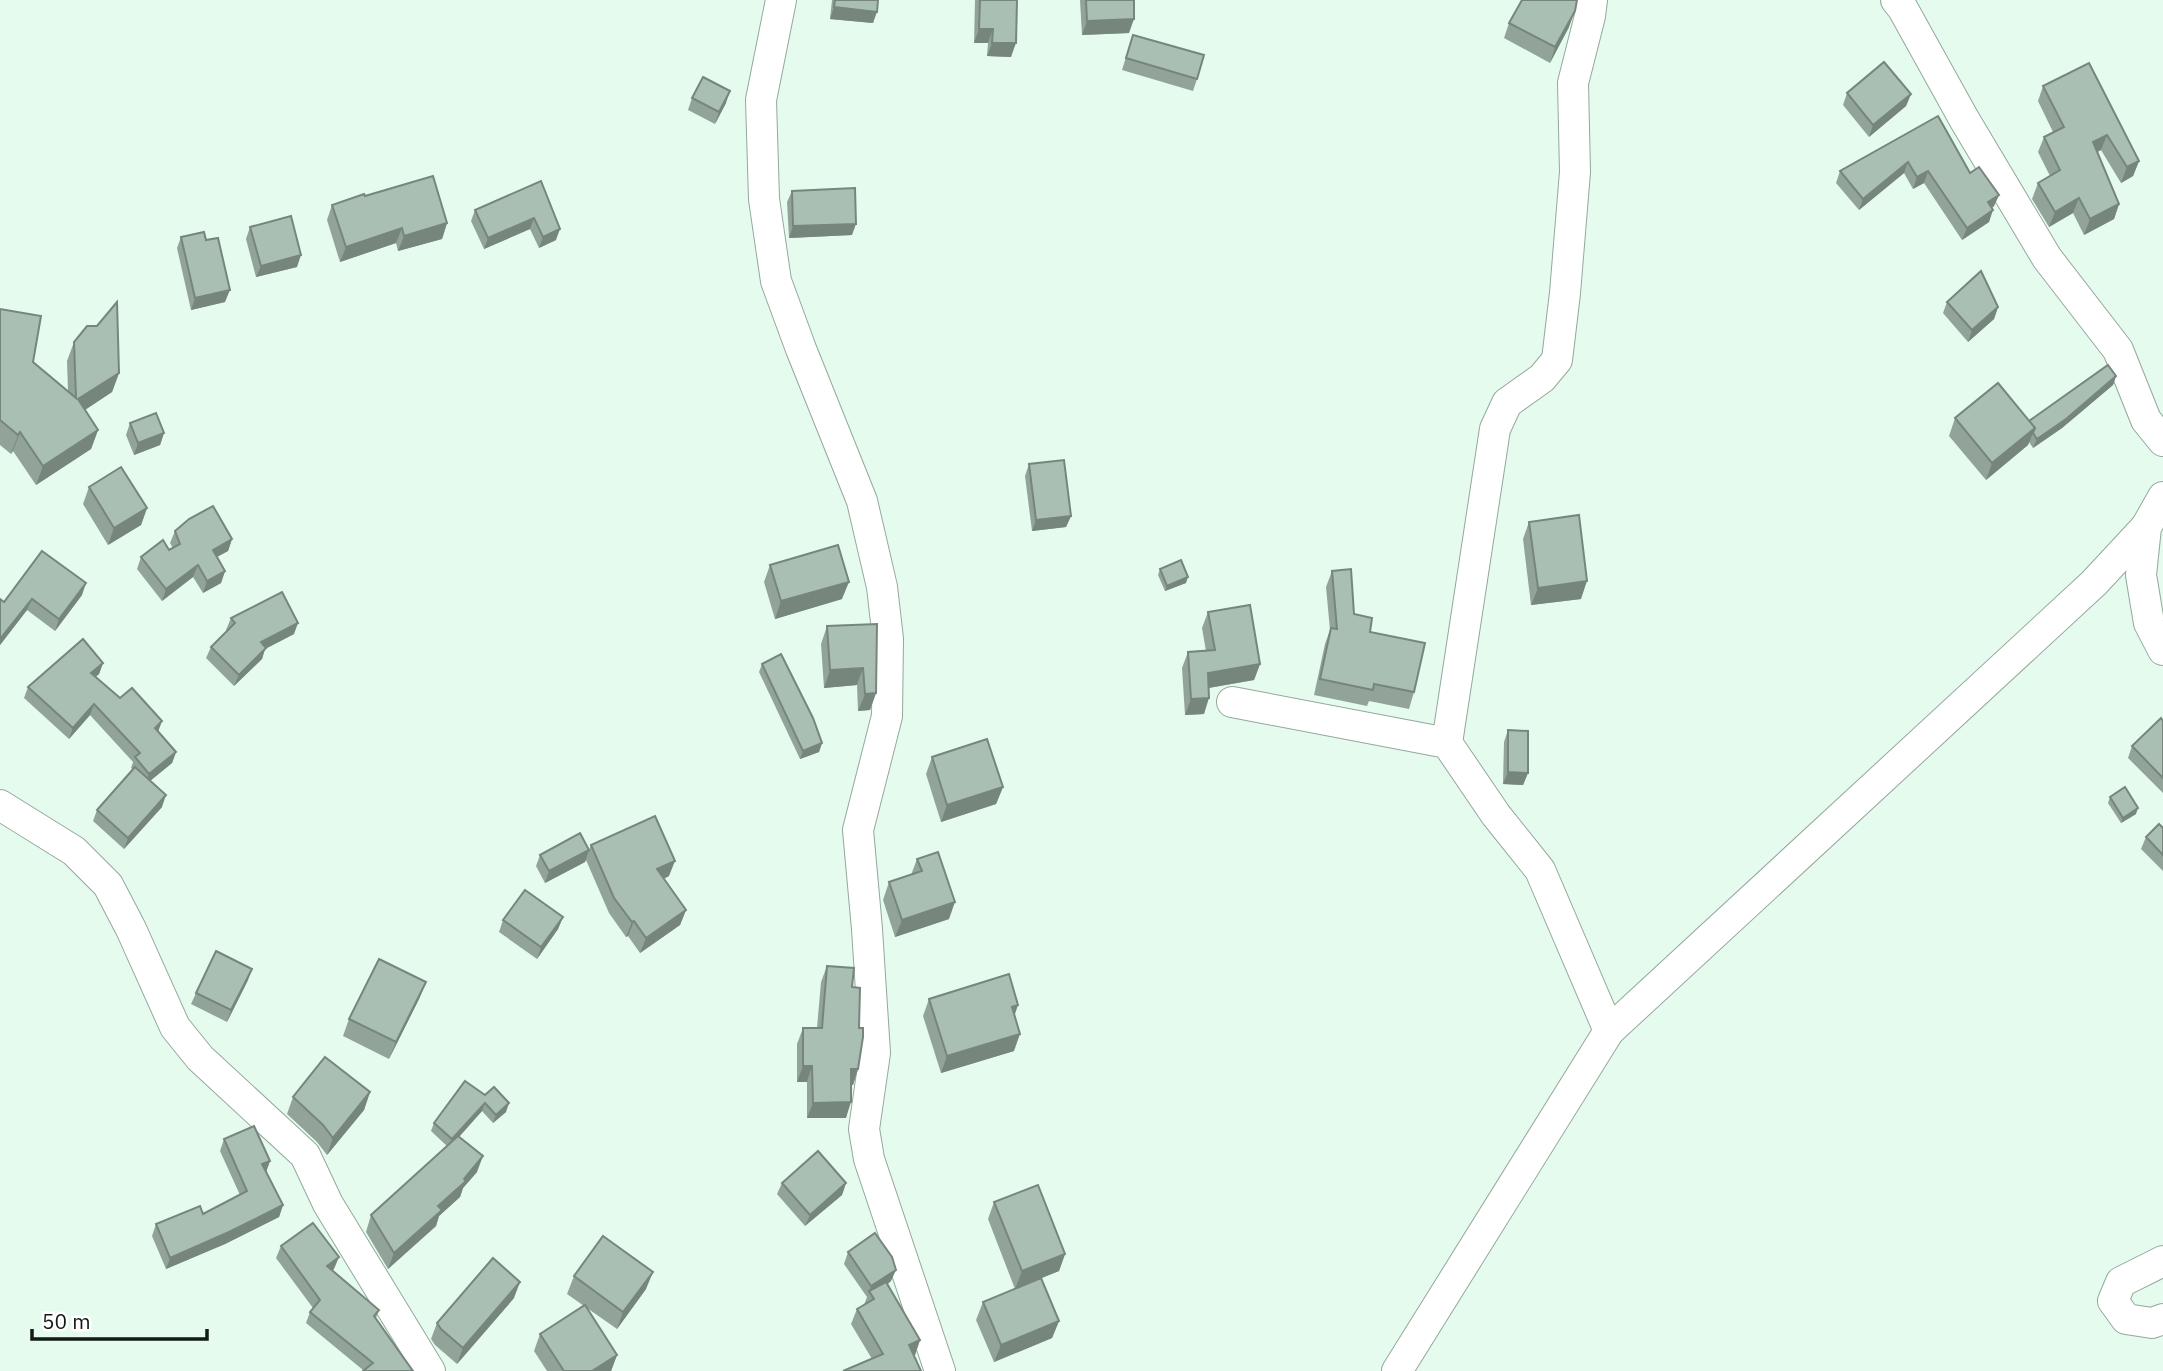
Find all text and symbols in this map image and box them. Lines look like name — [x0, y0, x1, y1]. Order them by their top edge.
scale bar — [32, 1298, 206, 1342]
text: 50 m — [42, 1307, 91, 1335]

